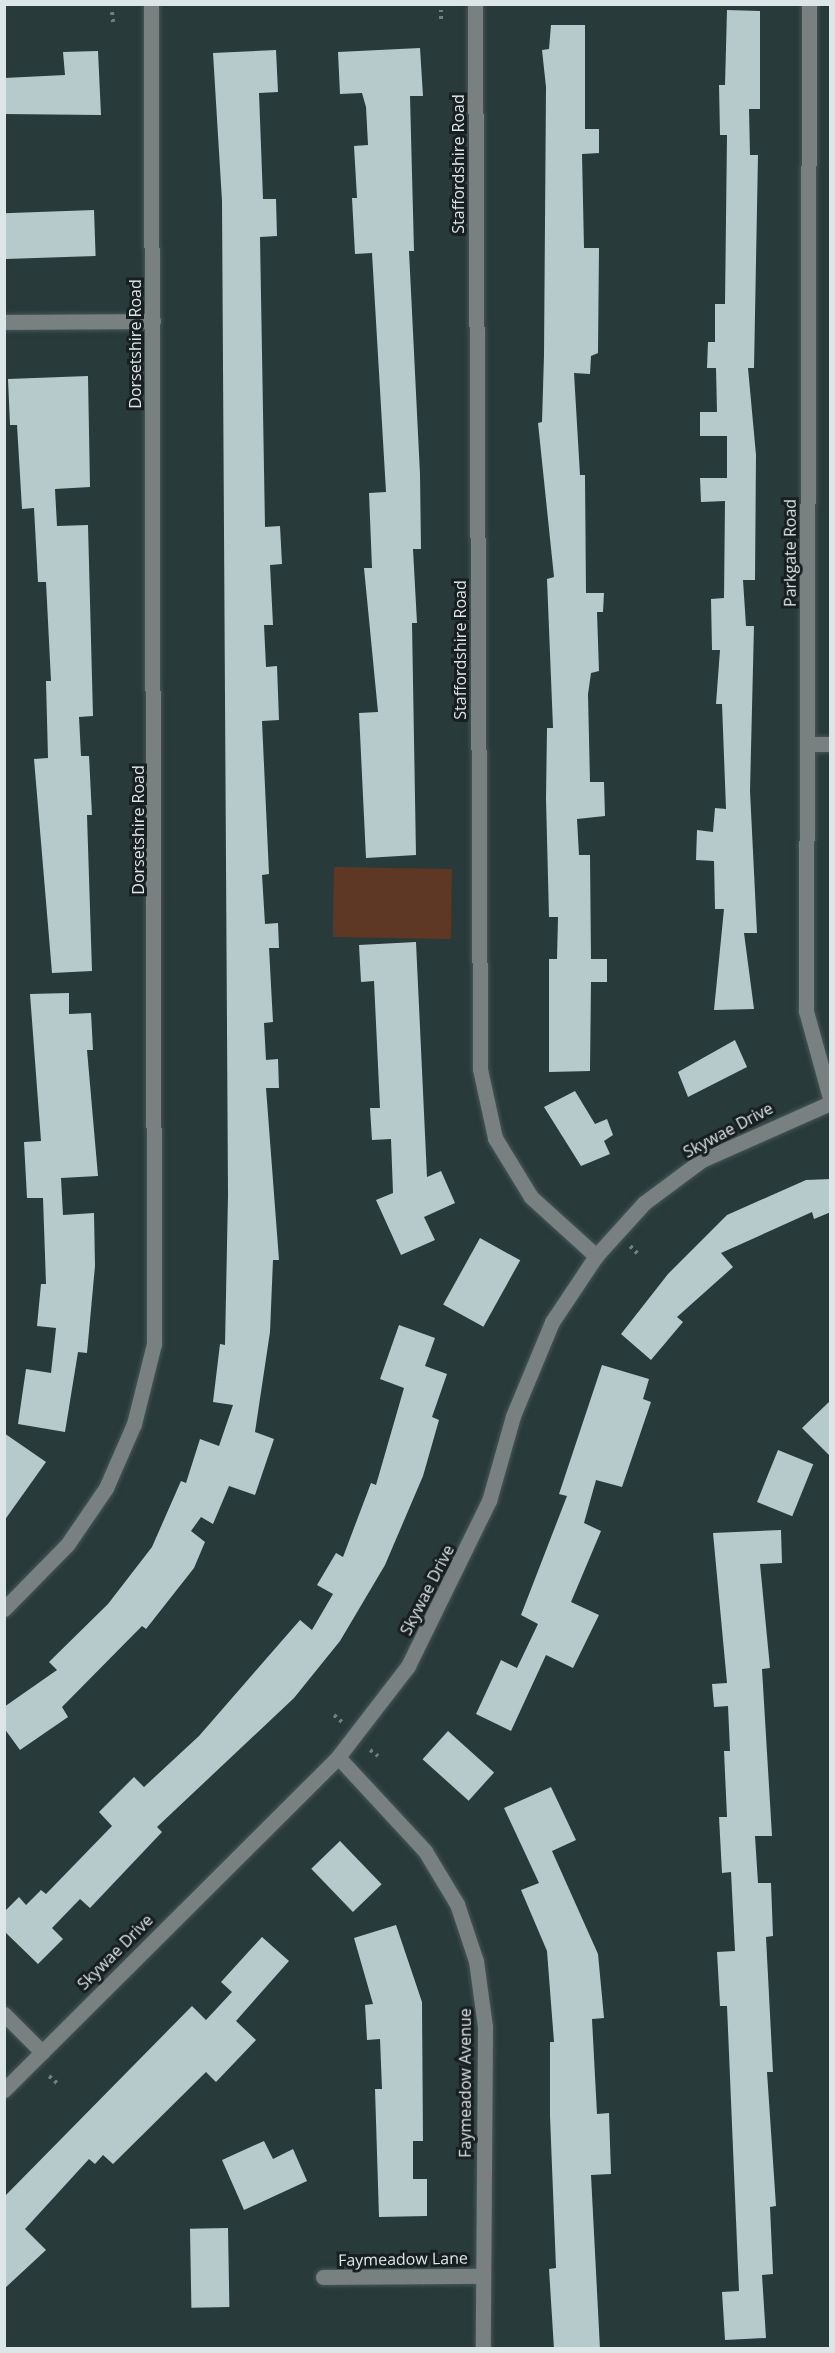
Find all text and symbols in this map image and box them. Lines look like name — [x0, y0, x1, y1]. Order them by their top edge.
street label: Staffordshire Road — [448, 94, 468, 234]
street label: Dorsetshire Road — [125, 279, 145, 409]
street label: Parkgate Road — [780, 499, 800, 607]
street label: Staffordshire Road — [450, 580, 470, 720]
street label: Dorsetshire Road — [128, 765, 148, 895]
street label: Skywae Drive — [680, 1098, 776, 1162]
street label: Skywae Drive — [396, 1542, 458, 1638]
street label: Skywae Drive — [73, 1910, 157, 1994]
street label: Faymeadow Avenue — [455, 2008, 475, 2158]
street label: Faymeadow Lane — [338, 2248, 468, 2270]

